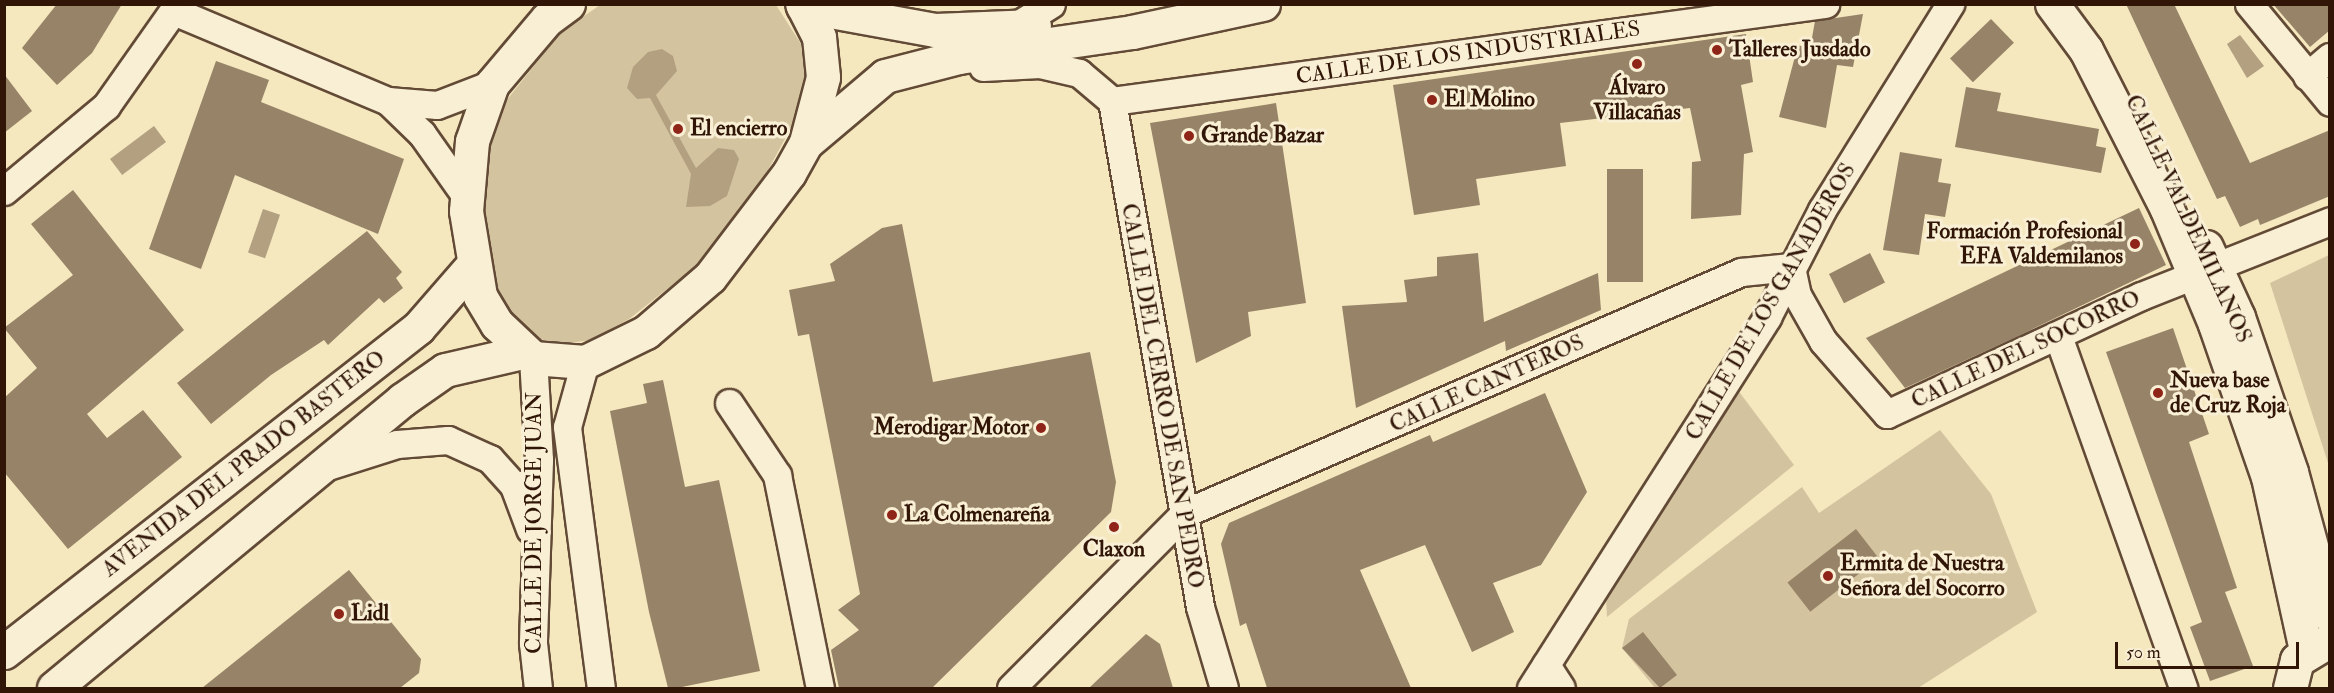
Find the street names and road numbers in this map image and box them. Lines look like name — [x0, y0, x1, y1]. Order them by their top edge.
street label: CALLE DE LOS INDUSTRIALES — [1294, 16, 1642, 90]
street label: CALLE VALDEMILANOS — [2119, 91, 2257, 347]
street label: CALLE DE LOS GANADEROS — [1681, 159, 1861, 445]
street label: CALLE DEL CERRO DE SAN PEDRO — [1115, 201, 1209, 591]
street label: CALLE DEL SOCORRO — [1907, 285, 2145, 415]
street label: CALLE CANTEROS — [1386, 329, 1588, 439]
street label: AVENIDA DEL PRADO BASTERO — [97, 345, 391, 583]
street label: CALLE DE JORGE JUAN — [522, 392, 548, 654]

